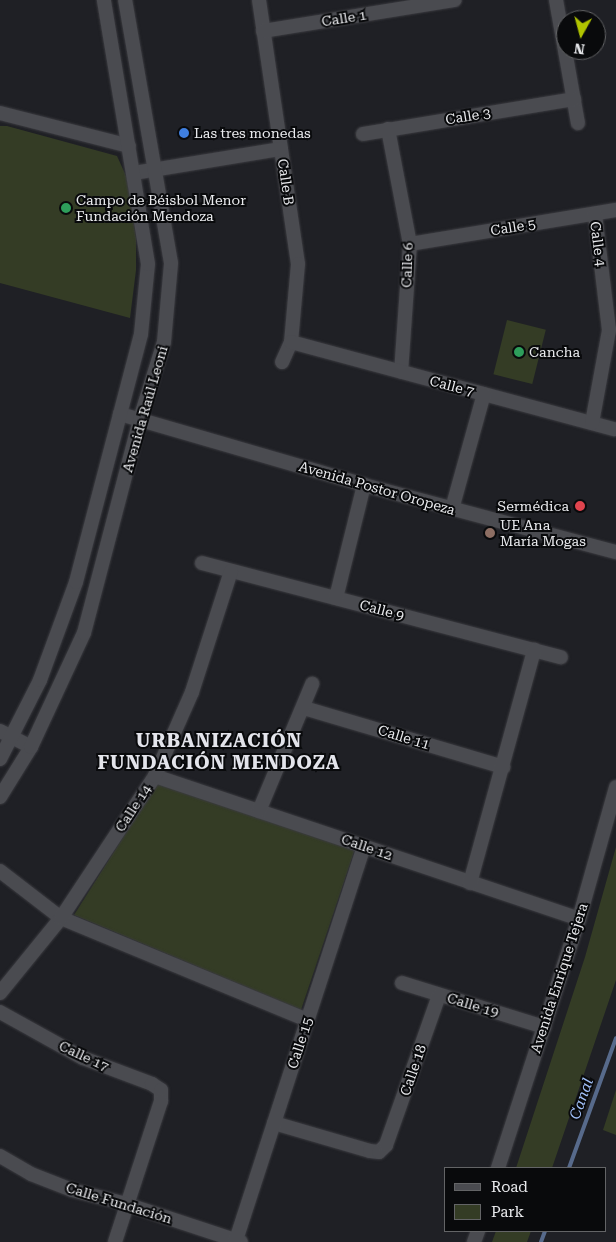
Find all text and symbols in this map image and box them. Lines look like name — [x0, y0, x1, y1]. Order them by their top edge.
street label: Calle 1 — [320, 6, 368, 30]
north arrow — [556, 10, 606, 60]
text: N — [573, 40, 586, 57]
street label: Calle 3 — [444, 104, 492, 128]
place label: Las tres monedas — [194, 125, 311, 141]
marker: Las tres monedas — [178, 127, 190, 139]
street label: Calle B — [274, 158, 298, 206]
place label: Campo de Béisbol Menor Fundación Mendoza — [76, 192, 246, 224]
marker: Campo de Béisbol Menor Fundación Mendoza — [60, 202, 72, 214]
street label: Calle 5 — [489, 215, 537, 239]
street label: Calle 4 — [587, 220, 609, 268]
street label: Calle 6 — [398, 242, 416, 288]
street label: Avenida Raúl Leoni — [119, 344, 171, 474]
place label: Cancha — [529, 344, 580, 360]
marker: Cancha — [513, 346, 525, 358]
street label: Calle 7 — [428, 372, 476, 400]
street label: Avenida Postor Oropeza — [297, 458, 457, 518]
place label: Sermédica — [497, 498, 569, 514]
marker: Sermédica — [573, 499, 587, 513]
place label: UE Ana María Mogas — [500, 517, 586, 550]
marker: UE Ana María Mogas — [484, 527, 496, 539]
street label: Calle 9 — [358, 596, 406, 624]
street label: Calle 11 — [376, 721, 432, 753]
district label: URBANIZACIÓN FUNDACIÓN MENDOZA — [95, 730, 343, 774]
street label: Calle 14 — [111, 781, 155, 835]
street label: Calle 12 — [339, 830, 395, 864]
street label: Avenida Enrique Tejera — [527, 901, 591, 1055]
street label: Calle 19 — [445, 989, 501, 1021]
street label: Calle 15 — [284, 1015, 316, 1071]
street label: Calle 17 — [56, 1037, 112, 1075]
street label: Calle 18 — [396, 1042, 430, 1098]
water label: Canal — [566, 1076, 598, 1122]
legend — [444, 1167, 606, 1232]
text: Road — [491, 1178, 528, 1196]
street label: Calle Fundación — [64, 1179, 174, 1227]
text: Park — [491, 1203, 524, 1221]

